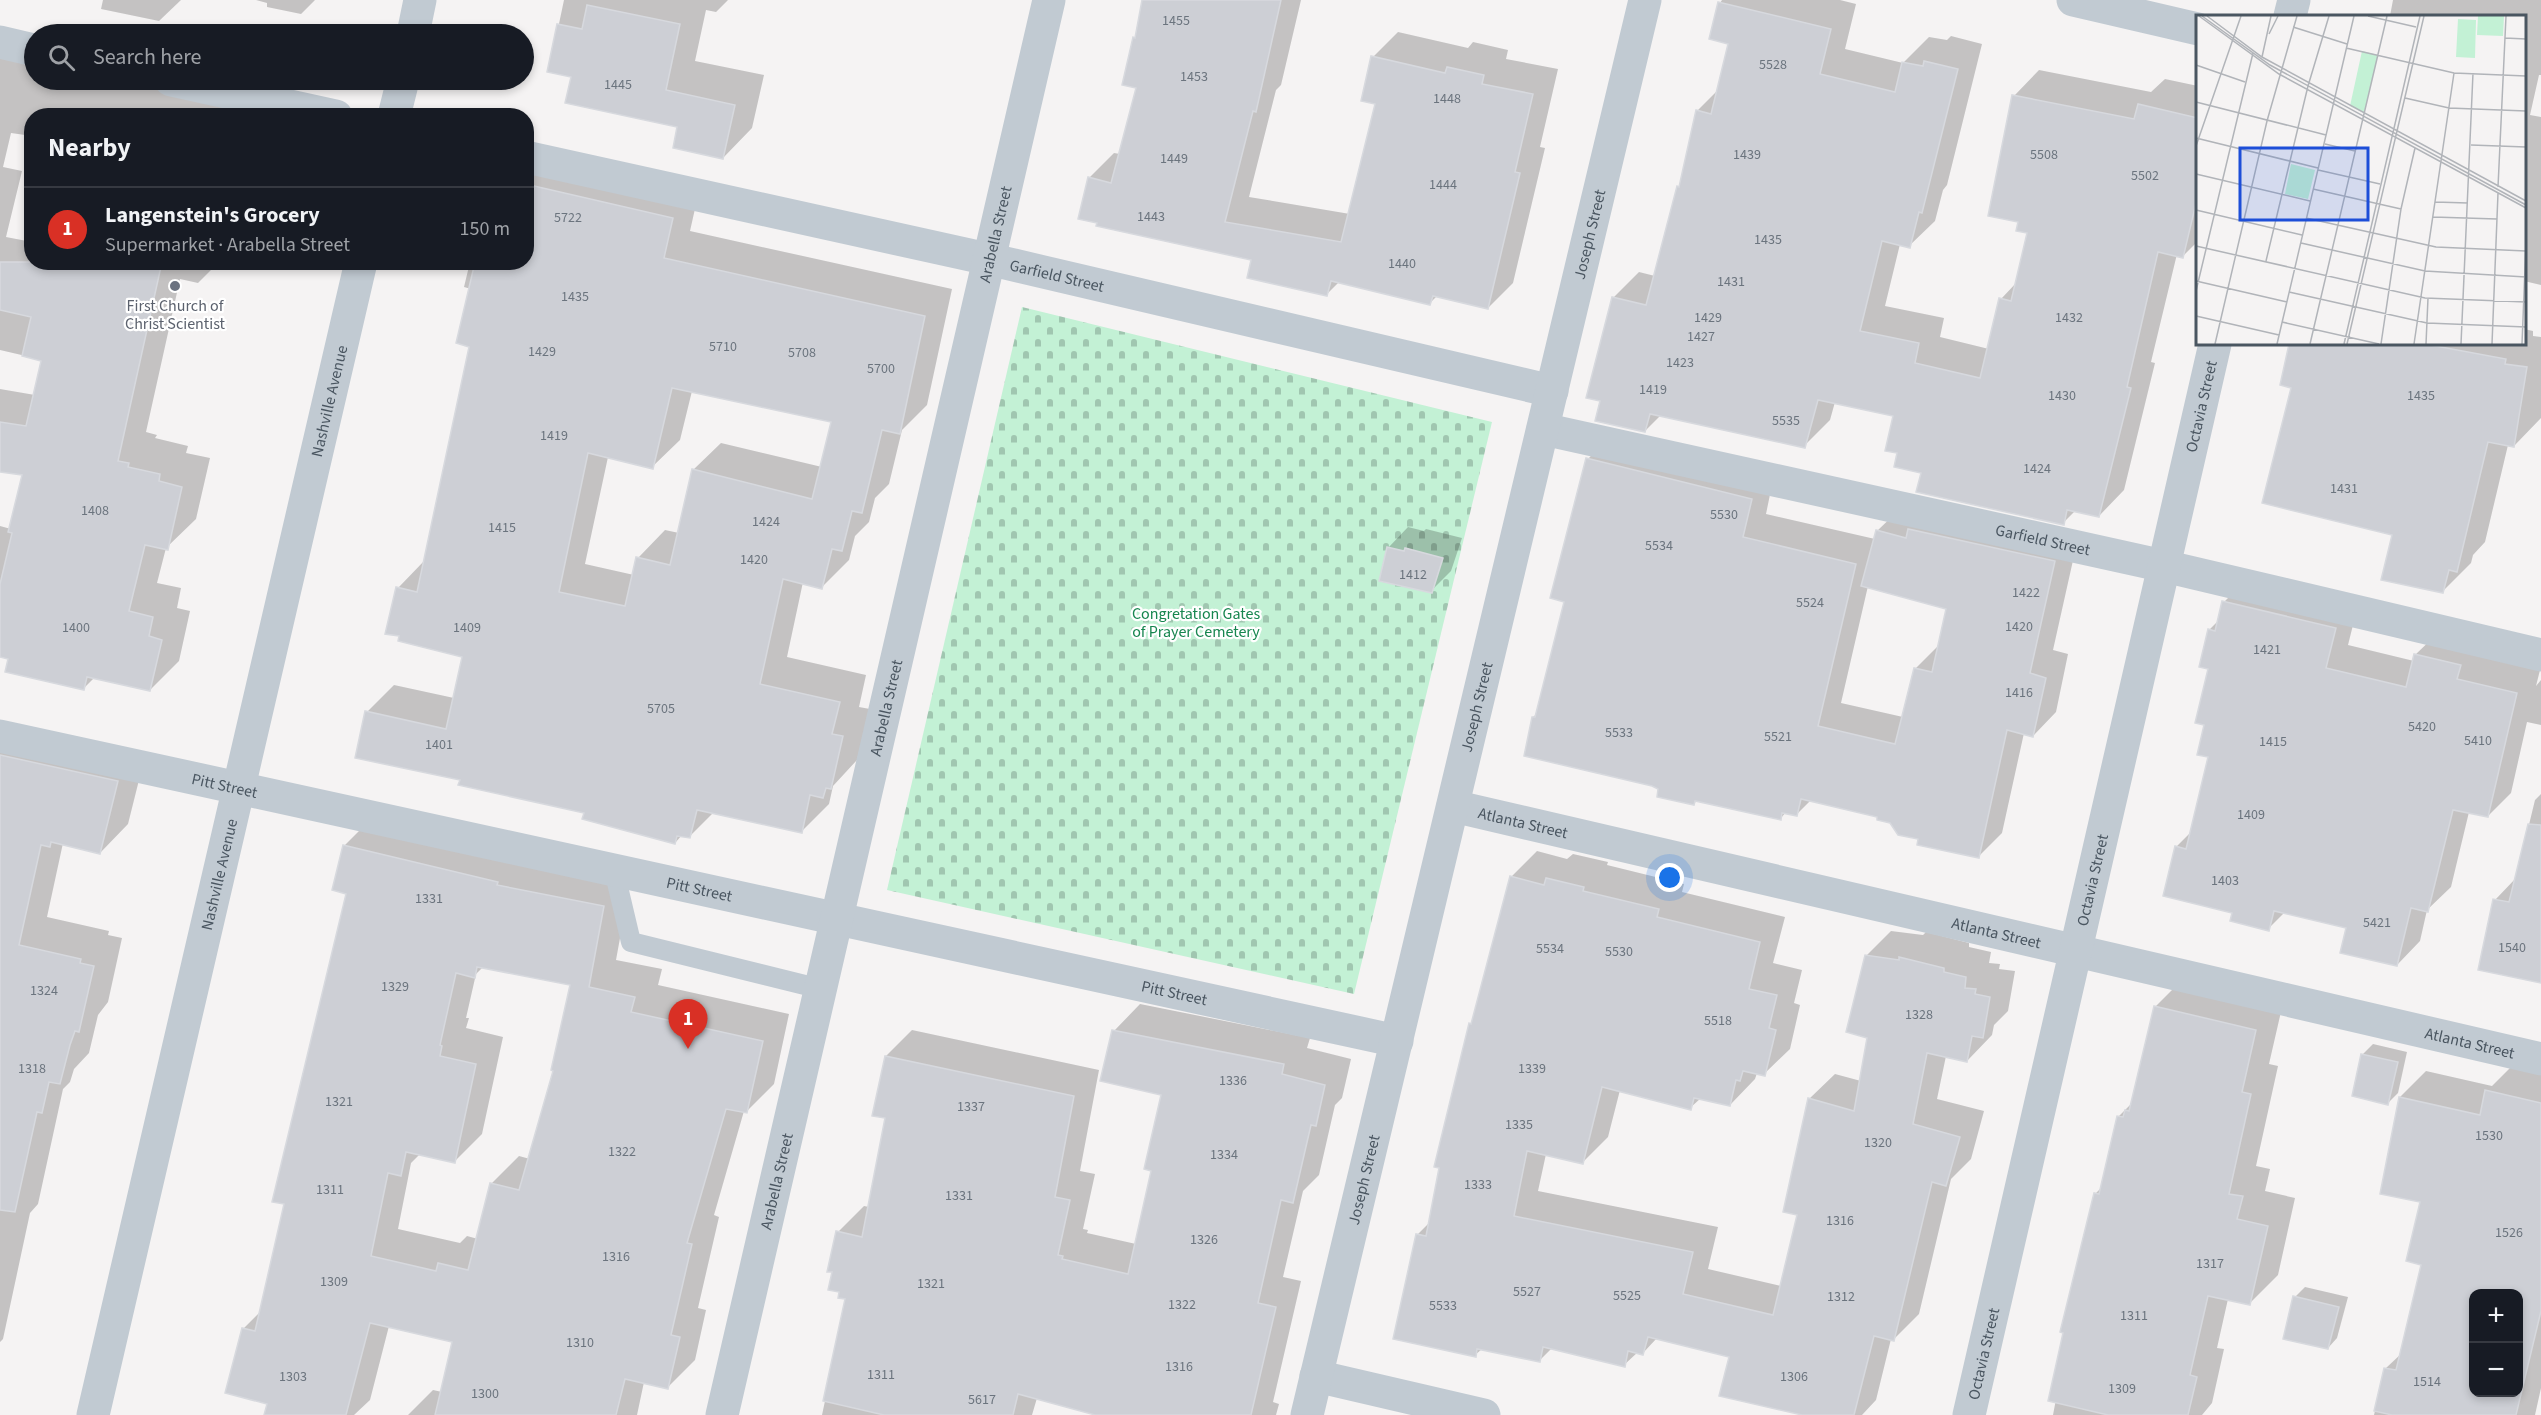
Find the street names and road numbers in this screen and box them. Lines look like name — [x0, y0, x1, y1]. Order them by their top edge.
street label: Arabella Street — [974, 183, 1018, 285]
street label: Joseph Street — [1569, 187, 1612, 282]
street label: Garfield Street — [1007, 254, 1107, 298]
street label: Nashville Avenue — [306, 343, 353, 459]
street label: Octavia Street — [2180, 358, 2223, 455]
street label: Garfield Street — [1993, 519, 2093, 562]
street label: Arabella Street — [865, 657, 908, 758]
street label: Joseph Street — [1456, 659, 1499, 754]
street label: Pitt Street — [189, 768, 260, 804]
street label: Atlanta Street — [1476, 802, 1570, 844]
street label: Nashville Avenue — [196, 817, 243, 933]
street label: Octavia Street — [2072, 831, 2114, 928]
street label: Pitt Street — [664, 872, 735, 908]
street label: Atlanta Street — [1949, 912, 2044, 955]
street label: Pitt Street — [1139, 975, 1210, 1011]
street label: Atlanta Street — [2423, 1022, 2517, 1065]
street label: Arabella Street — [755, 1130, 799, 1232]
street label: Joseph Street — [1343, 1132, 1386, 1227]
street label: Octavia Street — [1963, 1305, 2005, 1402]

